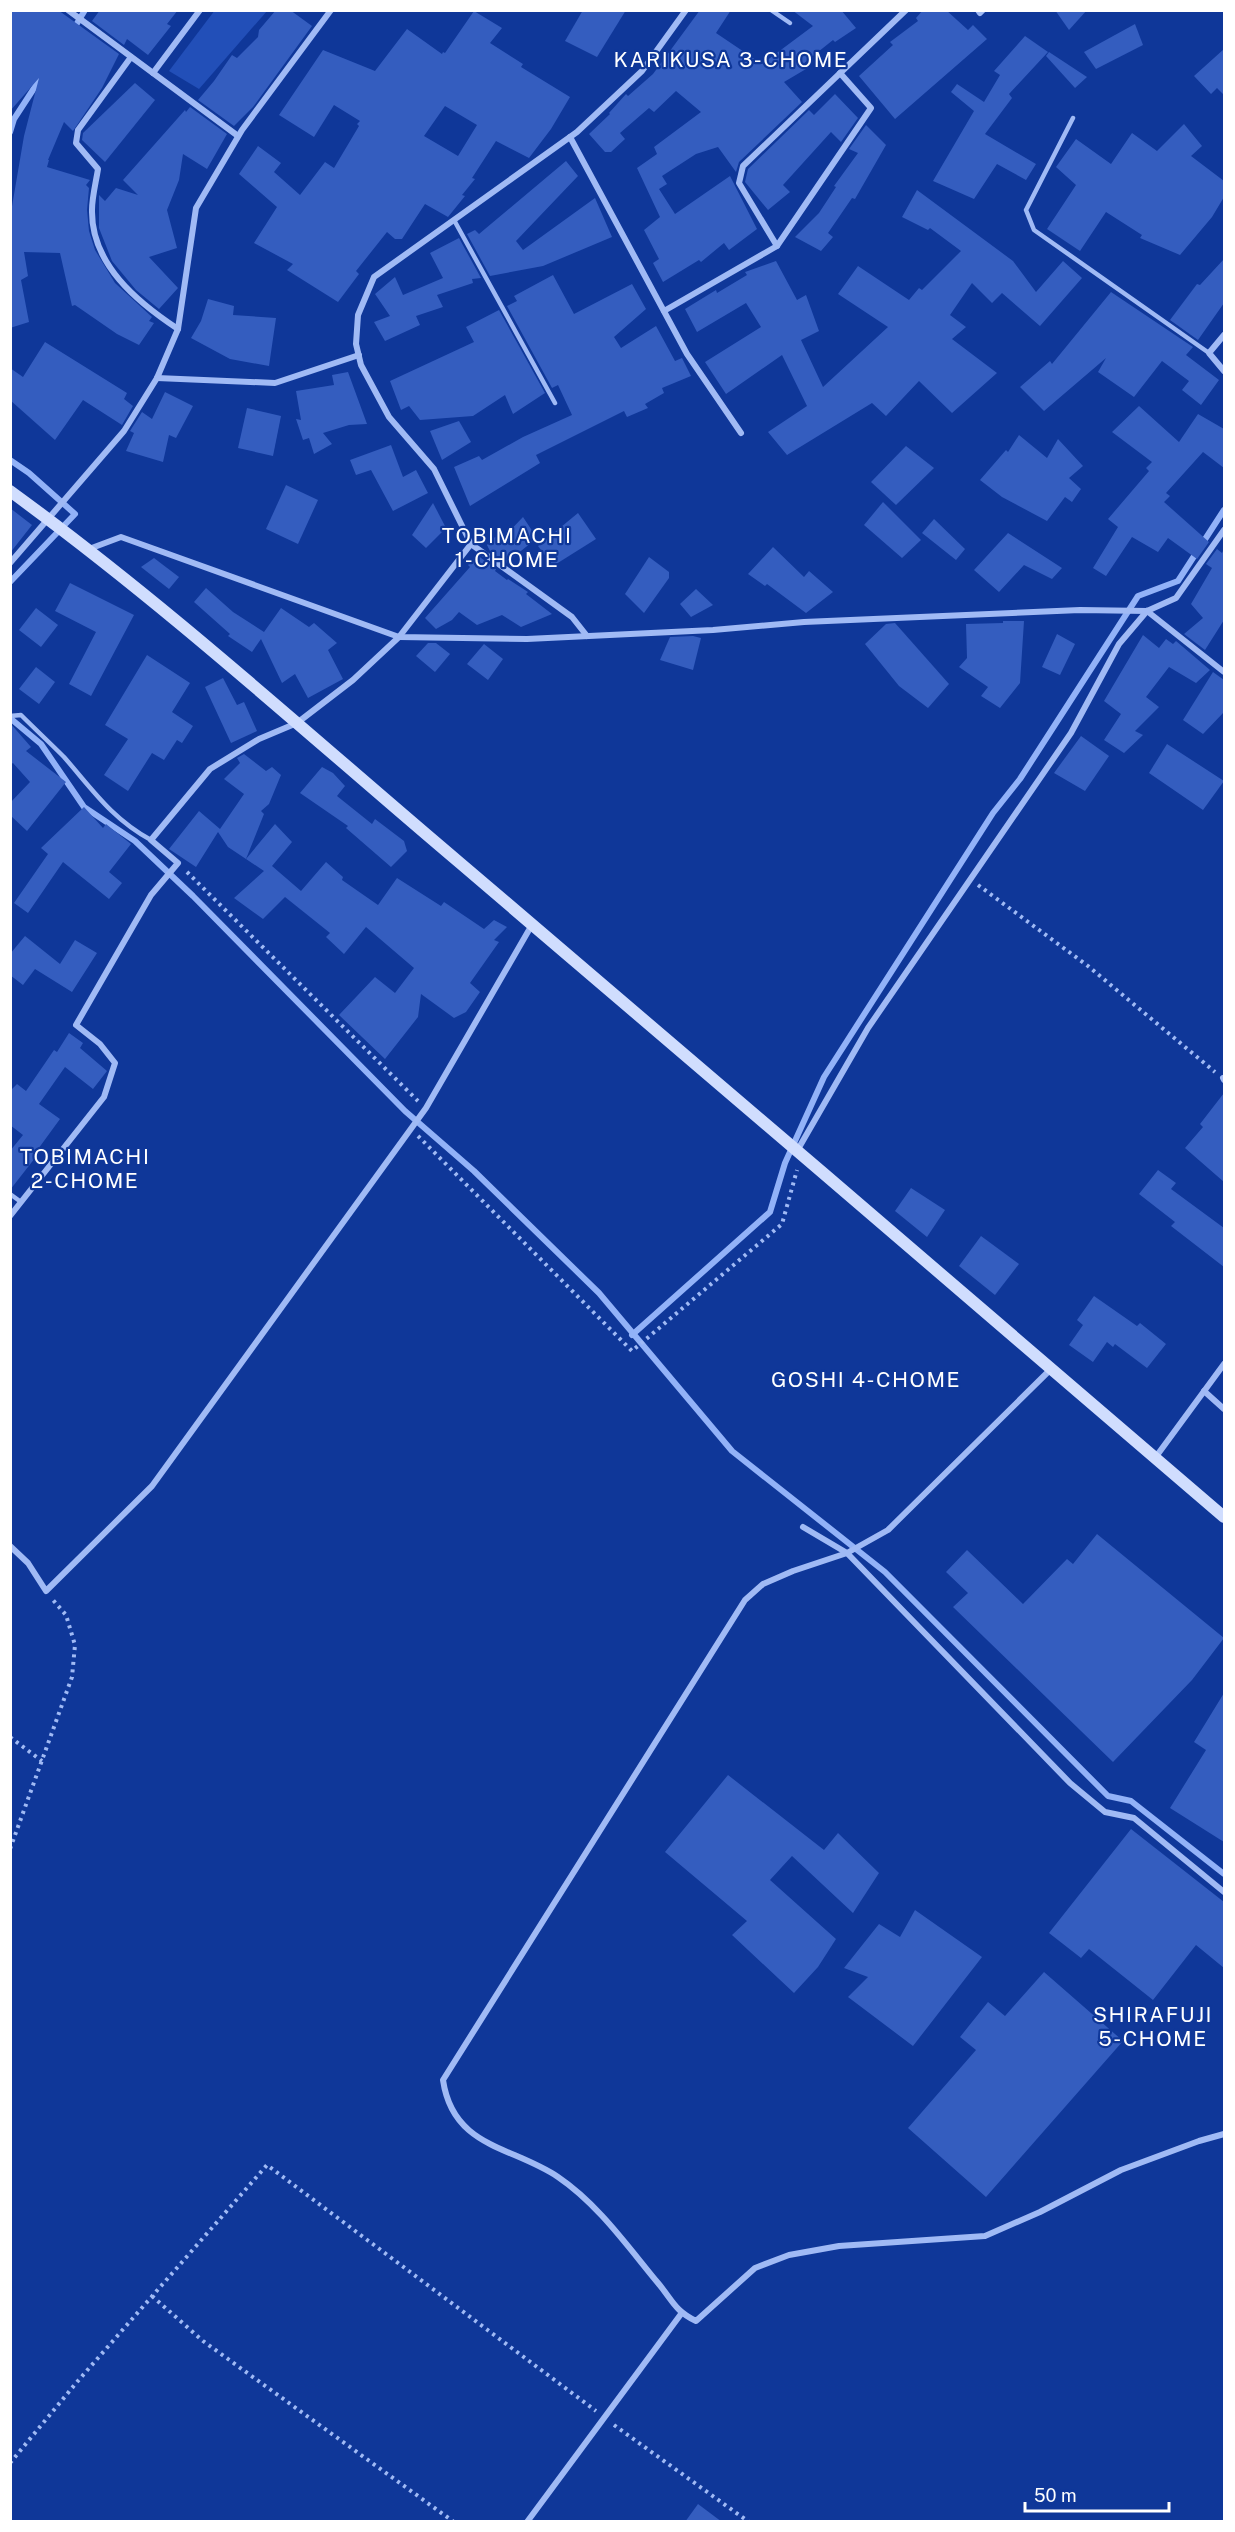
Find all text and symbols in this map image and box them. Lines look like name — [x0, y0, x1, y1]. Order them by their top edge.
district label: KARIKUSA 3-CHOME — [614, 47, 848, 72]
district label: TOBIMACHI 1-CHOME — [442, 523, 572, 572]
district label: TOBIMACHI 2-CHOME — [20, 1144, 150, 1193]
district label: GOSHI 4-CHOME — [771, 1367, 961, 1392]
district label: SHIRAFUJI 5-CHOME — [1093, 2002, 1213, 2051]
scale bar — [1025, 2475, 1169, 2513]
text: 50 m — [1034, 2485, 1077, 2506]

